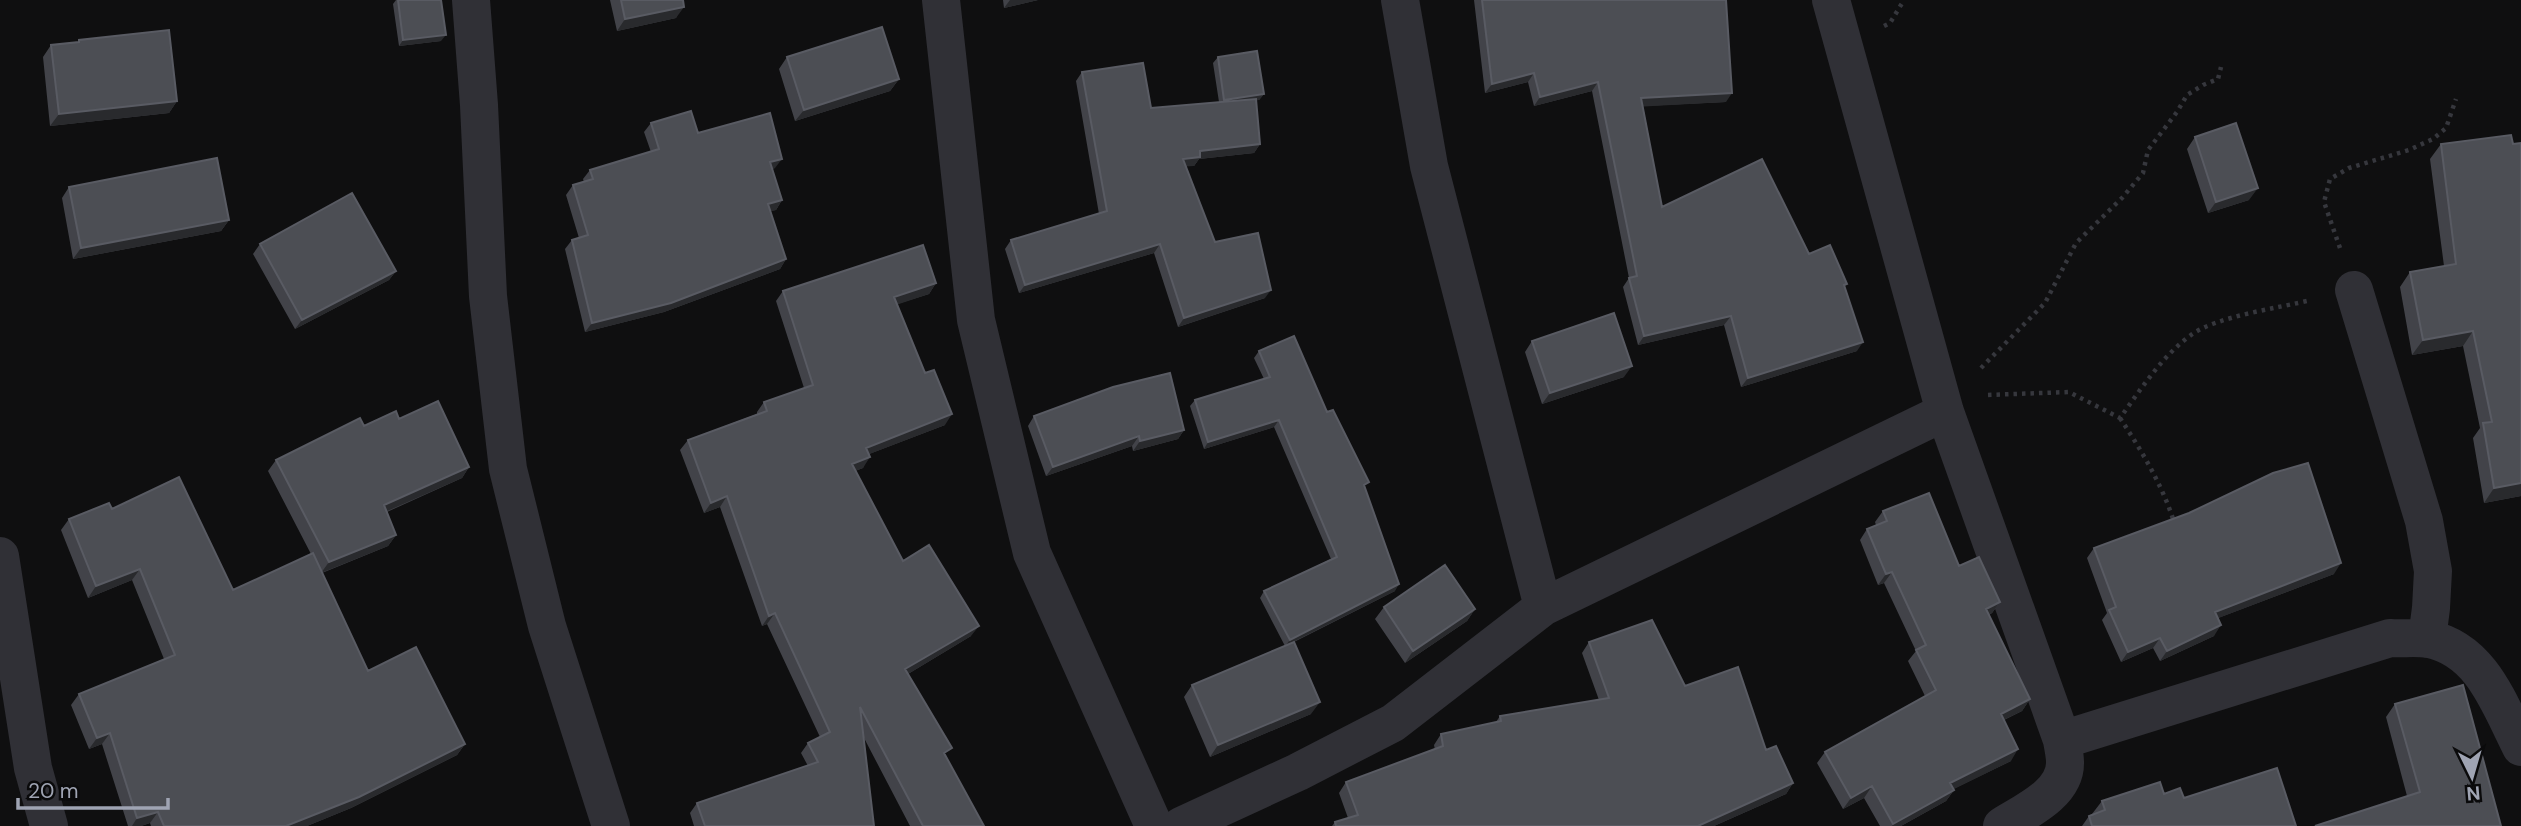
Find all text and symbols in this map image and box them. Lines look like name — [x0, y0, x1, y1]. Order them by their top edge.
north arrow — [2437, 742, 2507, 812]
scale bar — [18, 766, 168, 810]
text: 20 m — [28, 777, 79, 805]
text: N — [2465, 780, 2481, 806]

